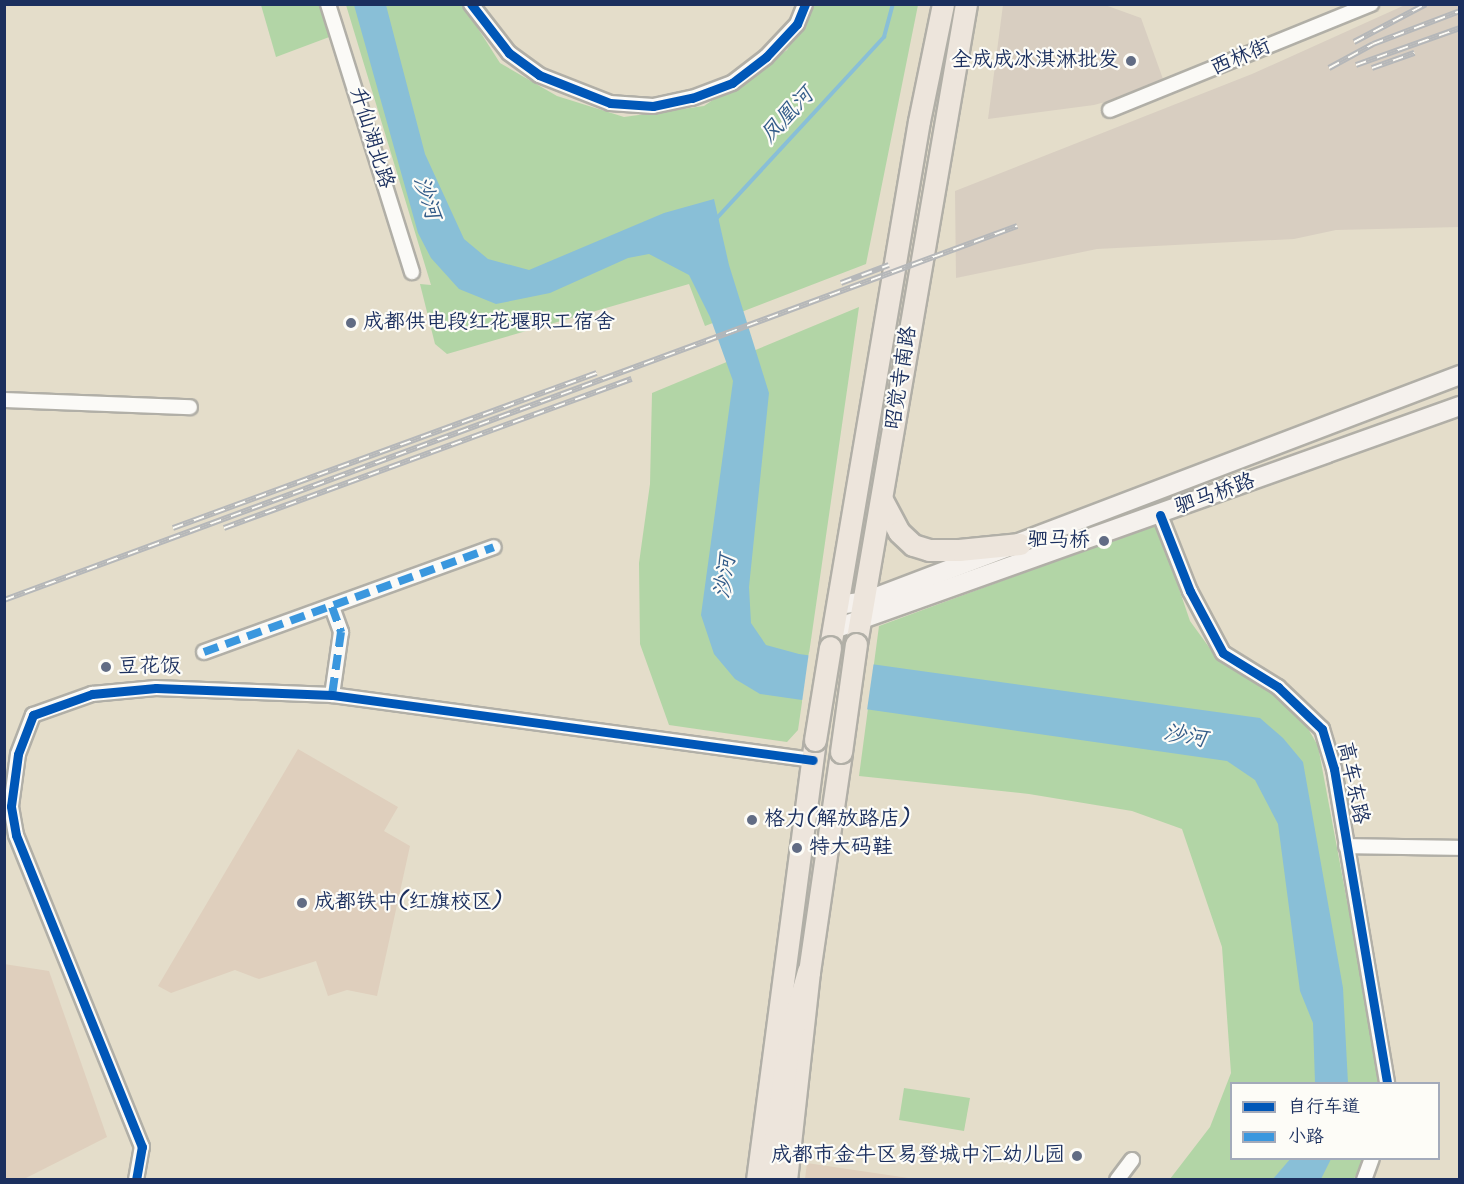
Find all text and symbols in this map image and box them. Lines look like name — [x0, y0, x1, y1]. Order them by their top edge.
street label: 西林街 — [1207, 34, 1275, 82]
place label: 全成成冰淇淋批发 — [951, 48, 1119, 74]
marker: 全成成冰淇淋批发 — [1124, 54, 1138, 68]
water label: 凤凰河 — [756, 83, 820, 149]
street label: 升仙湖北路 — [344, 84, 398, 192]
water label: 沙河 — [407, 173, 445, 223]
place label: 成都供电段红花堰职工宿舍 — [363, 310, 615, 336]
marker: 成都供电段红花堰职工宿舍 — [344, 316, 358, 330]
street label: 昭觉寺南路 — [881, 324, 923, 432]
street label: 驷马桥路 — [1171, 469, 1259, 521]
place label: 驷马桥 — [1027, 528, 1090, 554]
marker: 驷马桥 — [1095, 532, 1113, 550]
water label: 沙河 — [710, 553, 742, 601]
place label: 豆花饭 — [118, 654, 181, 680]
marker: 豆花饭 — [99, 660, 113, 674]
water label: 沙河 — [1161, 720, 1209, 754]
street label: 高车东路 — [1331, 739, 1373, 827]
place label: 格力(解放路店) — [764, 807, 911, 833]
marker: 格力(解放路店) — [745, 813, 759, 827]
place label: 特大码鞋 — [809, 835, 893, 861]
marker: 特大码鞋 — [790, 841, 804, 855]
place label: 成都铁中(红旗校区) — [314, 890, 503, 916]
marker: 成都铁中(红旗校区) — [295, 896, 309, 910]
legend — [1230, 1082, 1440, 1160]
text: 自行车道 — [1288, 1093, 1360, 1122]
text: 小路 — [1288, 1123, 1324, 1152]
place label: 成都市金牛区易登城中汇幼儿园 — [771, 1143, 1065, 1169]
marker: 成都市金牛区易登城中汇幼儿园 — [1070, 1149, 1084, 1163]

